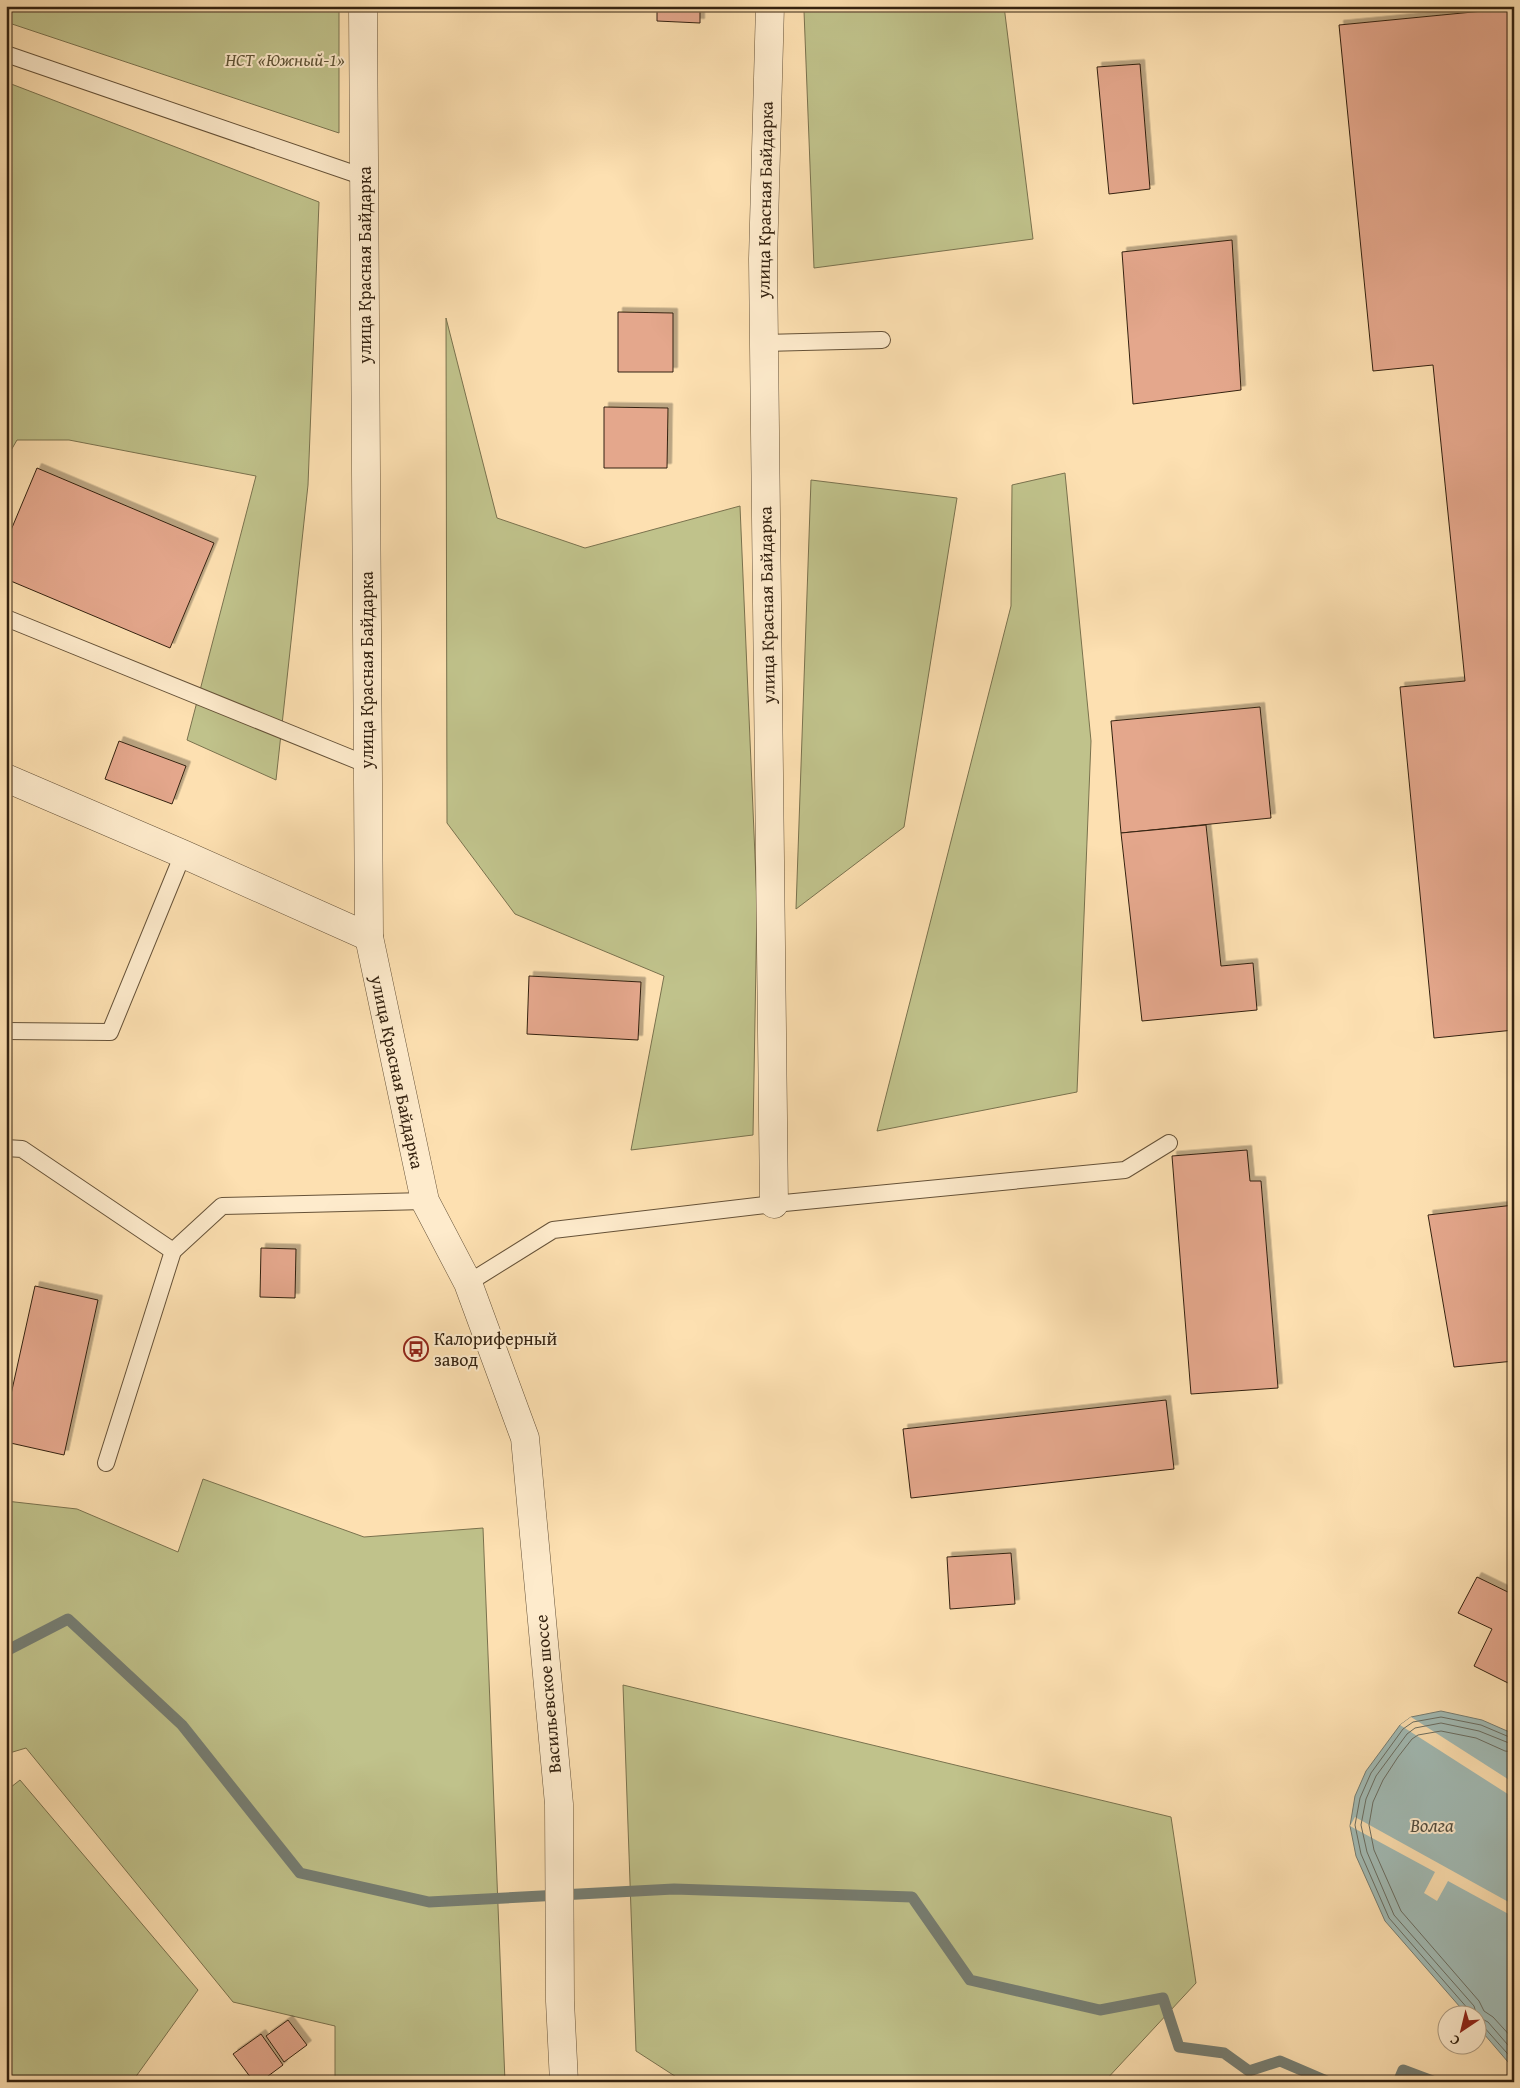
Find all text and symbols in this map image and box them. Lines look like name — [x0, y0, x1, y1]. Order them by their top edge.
park label: НСТ «Южный-1» — [225, 46, 345, 73]
street label: улица Красная Байдарка — [749, 101, 780, 300]
street label: улица Красная Байдарка — [351, 166, 378, 365]
street label: улица Красная Байдарка — [751, 506, 782, 705]
street label: улица Красная Байдарка — [353, 571, 380, 770]
street label: улица Красная Байдарка — [364, 972, 431, 1172]
place label: Калориферный завод — [434, 1325, 557, 1373]
bus stop icon: Калориферный завод — [403, 1336, 429, 1362]
street label: Васильевское шоссе — [527, 1614, 568, 1775]
water label: Волга — [1409, 1811, 1454, 1839]
north arrow — [1438, 2006, 1488, 2056]
text: С — [1445, 2030, 1464, 2051]

